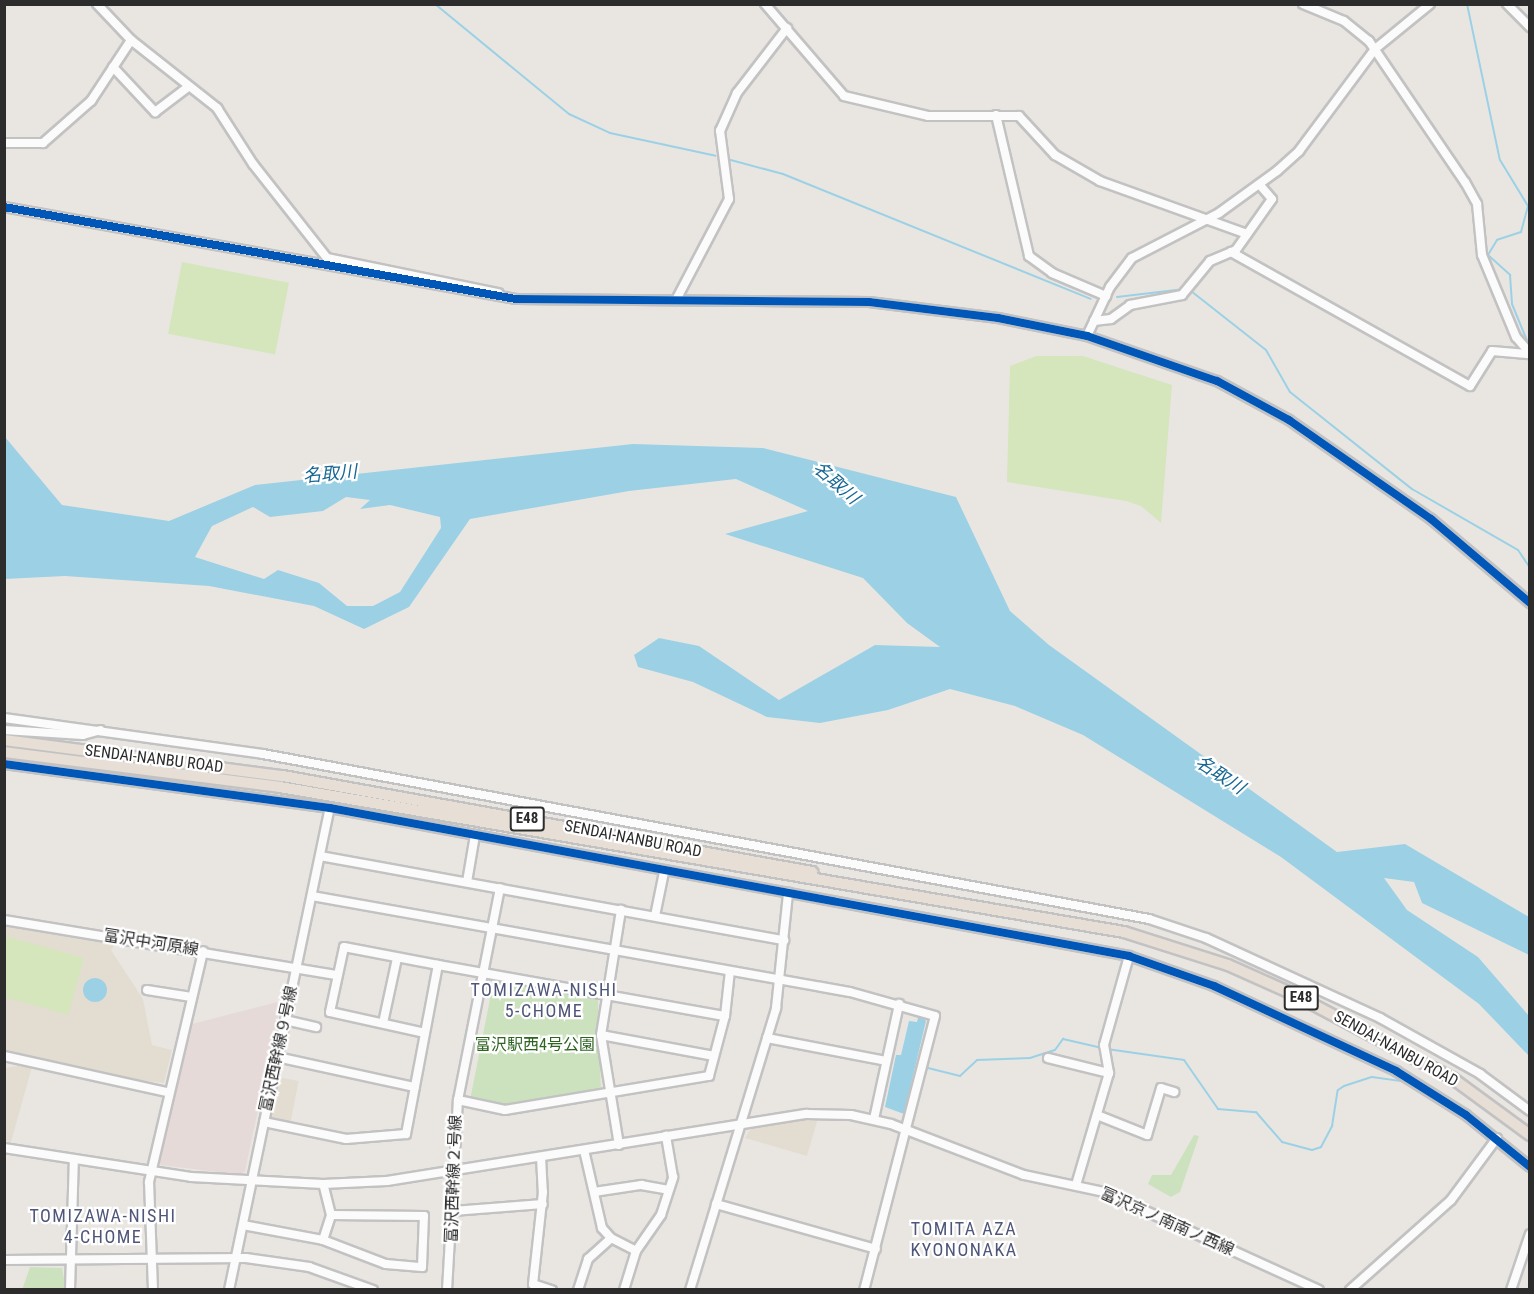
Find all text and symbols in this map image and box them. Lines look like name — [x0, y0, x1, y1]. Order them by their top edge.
water label: 名取川 — [809, 457, 863, 509]
water label: 名取川 — [302, 461, 358, 487]
street label: SENDAI-NANBU ROAD — [84, 741, 224, 777]
water label: 名取川 — [1191, 751, 1249, 799]
road number: E48 — [509, 807, 545, 831]
street label: SENDAI-NANBU ROAD — [563, 816, 703, 862]
street label: 富沢中河原線 — [102, 926, 200, 960]
district label: TOMIZAWA-NISHI 5-CHOME — [470, 980, 618, 1022]
street label: 富沢西幹線９号線 — [256, 984, 302, 1114]
road number: E48 — [1283, 986, 1319, 1010]
street label: SENDAI-NANBU ROAD — [1330, 1007, 1462, 1091]
park label: 富沢駅西4号公園 — [475, 1035, 595, 1055]
street label: 富沢西幹線２号線 — [442, 1115, 466, 1243]
street label: 富沢京ノ南南ノ西線 — [1097, 1184, 1237, 1260]
district label: TOMIZAWA-NISHI 4-CHOME — [29, 1206, 177, 1248]
district label: TOMITA AZA KYONONAKA — [910, 1219, 1018, 1262]

